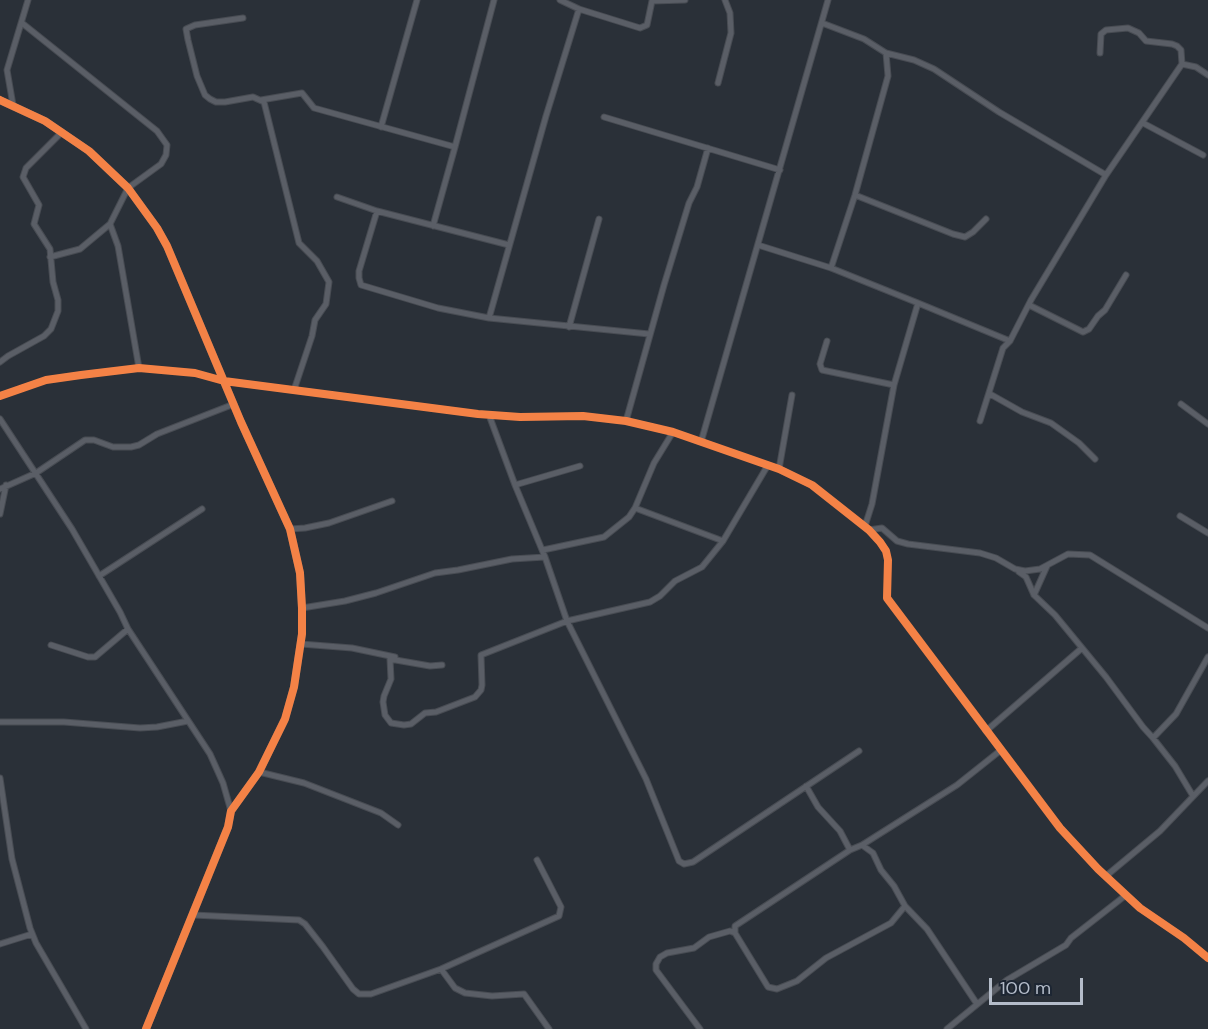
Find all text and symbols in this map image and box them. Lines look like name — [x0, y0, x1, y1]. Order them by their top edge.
scale bar — [992, 966, 1086, 1004]
text: 100 m — [1000, 976, 1051, 1000]

